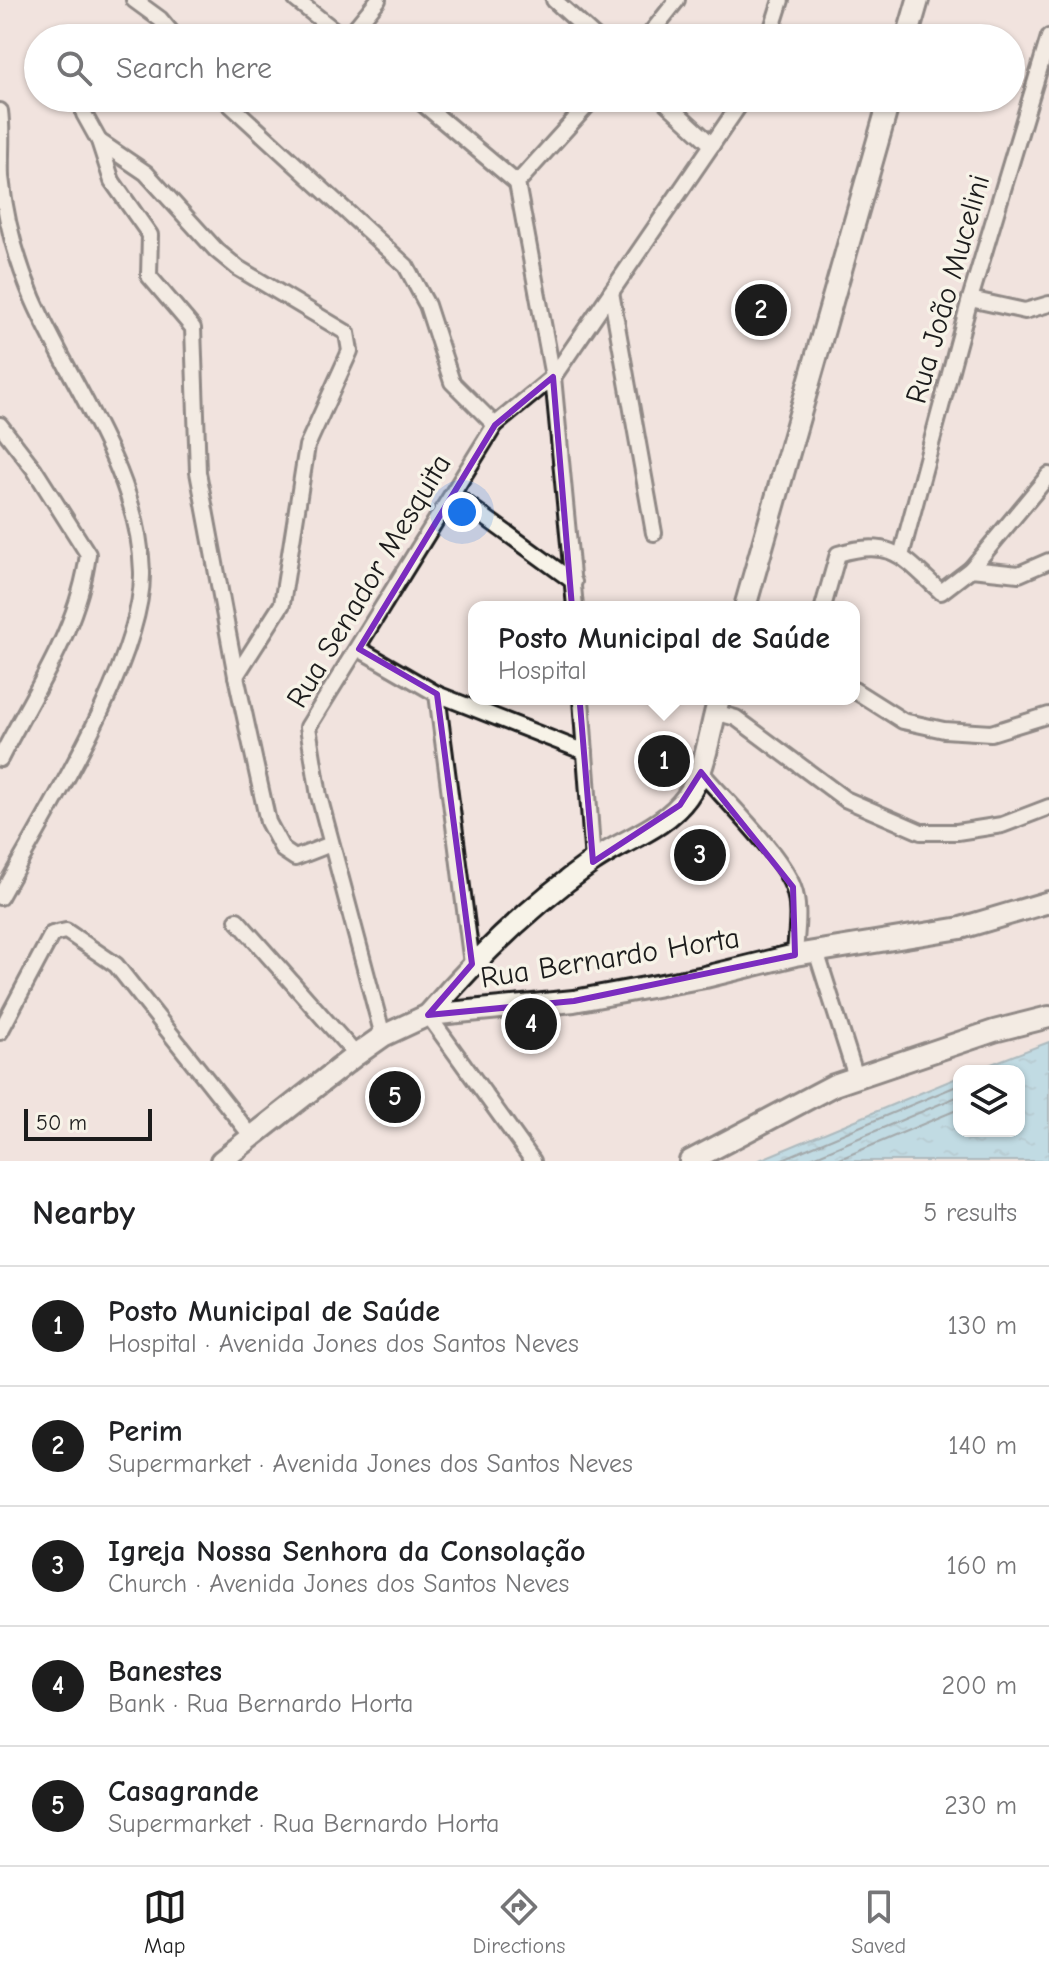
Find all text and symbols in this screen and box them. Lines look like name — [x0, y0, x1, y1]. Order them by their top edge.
search box — [24, 24, 1025, 112]
icon: search — [52, 46, 96, 90]
text: Search here — [116, 51, 272, 86]
street label: Rua João Mucelini — [899, 171, 997, 407]
pin: 2 — [735, 280, 787, 340]
street label: Rua Senador Mesquita — [279, 448, 459, 714]
your location — [442, 492, 482, 532]
popup — [468, 601, 860, 705]
text: Posto Municipal de Saúde — [498, 621, 830, 656]
text: Hospital — [498, 656, 587, 686]
pin: 1 — [638, 731, 690, 791]
pin: 3 — [674, 825, 726, 885]
street label: Rua Bernardo Horta — [478, 920, 742, 996]
pin: 4 — [505, 994, 557, 1054]
map controls — [953, 1065, 1025, 1137]
button: layers — [953, 1065, 1025, 1137]
pin: 5 — [369, 1067, 421, 1127]
scale bar — [24, 1105, 152, 1141]
text: 50 m — [36, 1110, 87, 1136]
text: Nearby — [32, 1193, 135, 1233]
text: 5 results — [923, 1198, 1017, 1228]
text: Posto Municipal de Saúde — [108, 1294, 440, 1329]
text: 1 — [53, 1311, 63, 1341]
text: 130 m — [948, 1311, 1017, 1341]
text: Hospital · Avenida Jones dos Santos Neves — [108, 1329, 579, 1359]
text: Perim — [108, 1414, 183, 1449]
text: 2 — [52, 1431, 64, 1461]
text: 140 m — [948, 1431, 1017, 1461]
text: Supermarket · Avenida Jones dos Santos Neves — [108, 1449, 633, 1479]
text: Igreja Nossa Senhora da Consolação — [108, 1534, 585, 1569]
text: 3 — [52, 1551, 64, 1581]
text: 160 m — [947, 1551, 1017, 1581]
text: Church · Avenida Jones dos Santos Neves — [108, 1569, 569, 1599]
text: Banestes — [108, 1654, 222, 1689]
text: 4 — [52, 1671, 64, 1701]
text: 200 m — [942, 1671, 1017, 1701]
text: Bank · Rua Bernardo Horta — [108, 1689, 413, 1719]
text: Casagrande — [108, 1774, 259, 1809]
text: 5 — [51, 1791, 65, 1821]
text: 230 m — [944, 1791, 1017, 1821]
text: Supermarket · Rua Bernardo Horta — [108, 1809, 499, 1839]
tab: Map — [143, 1885, 187, 1959]
tab: Directions — [473, 1885, 566, 1959]
tab: Saved — [851, 1885, 906, 1959]

